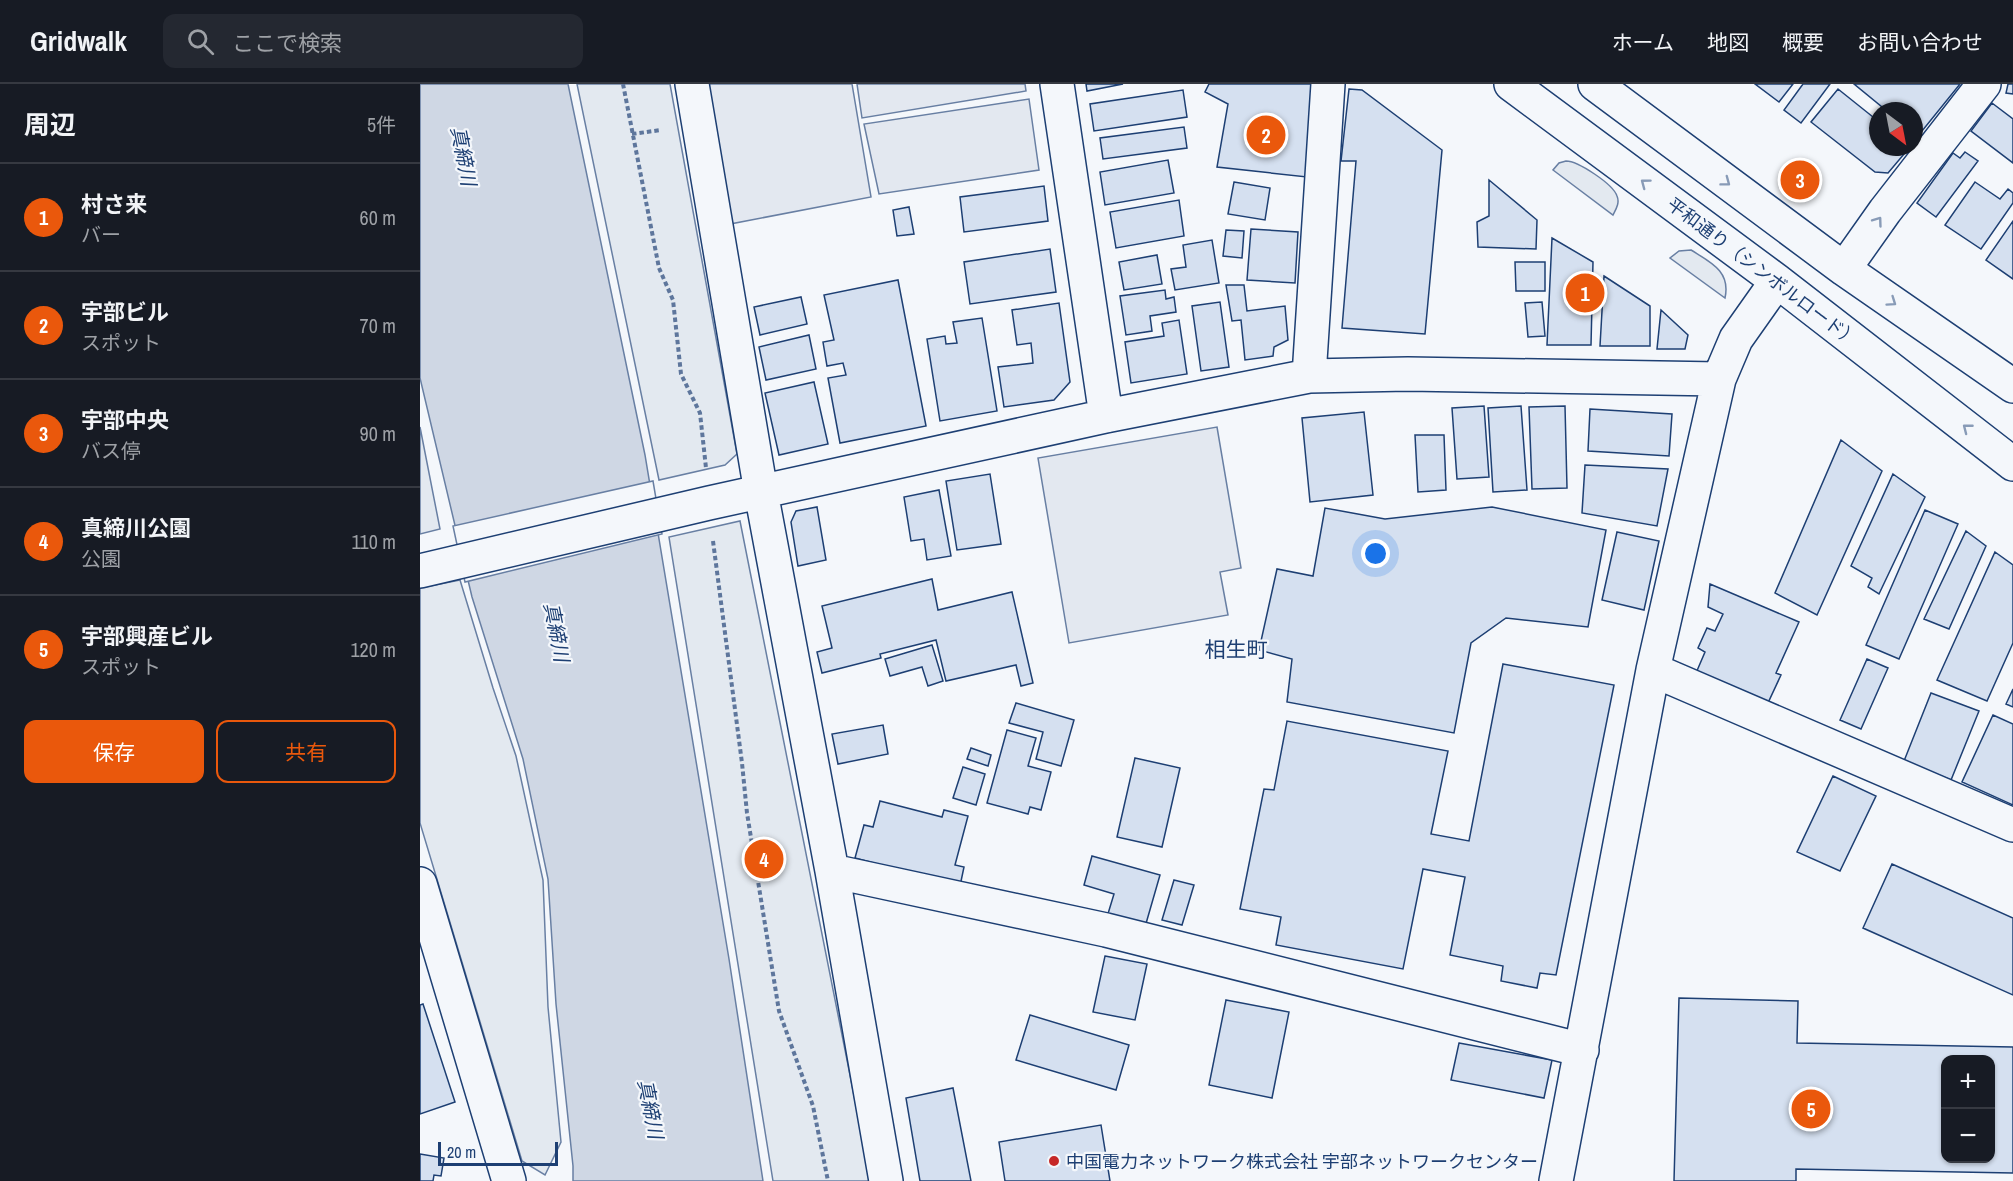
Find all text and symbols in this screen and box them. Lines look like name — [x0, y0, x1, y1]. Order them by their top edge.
search box — [163, 14, 583, 68]
text: Gridwalk — [30, 22, 127, 60]
icon: search — [184, 25, 217, 58]
text: ここで検索 — [232, 28, 342, 58]
text: ホーム — [1612, 28, 1674, 57]
text: 地図 — [1707, 28, 1749, 57]
text: 概要 — [1782, 28, 1824, 57]
text: お問い合わせ — [1857, 28, 1983, 57]
north arrow — [1869, 102, 1923, 156]
text: 周辺 — [24, 107, 76, 142]
text: 5件 — [367, 111, 396, 138]
pin: 2 — [1246, 112, 1286, 158]
water label: 真締川 — [445, 124, 483, 190]
pin: 3 — [1780, 158, 1820, 202]
one-way arrow — [1720, 174, 1731, 185]
one-way arrow — [1640, 179, 1651, 190]
text: 村さ来 — [81, 189, 147, 219]
street label: 平和通り（シンボルロード） — [1662, 192, 1864, 352]
text: 1 — [39, 204, 48, 231]
text: 60 m — [360, 204, 396, 231]
one-way arrow — [1871, 217, 1882, 228]
text: バー — [81, 221, 121, 248]
pin: 1 — [1566, 270, 1604, 316]
one-way arrow — [1885, 295, 1896, 306]
text: 宇部ビル — [81, 297, 169, 327]
text: 2 — [39, 312, 48, 339]
text: 70 m — [360, 312, 396, 339]
text: スポット — [81, 329, 161, 356]
text: 宇部中央 — [81, 405, 169, 435]
text: 3 — [39, 420, 48, 447]
text: 90 m — [360, 420, 396, 447]
one-way arrow — [1962, 425, 1973, 436]
text: バス停 — [81, 437, 141, 464]
text: 真締川公園 — [81, 513, 191, 543]
text: 4 — [39, 528, 48, 555]
text: 110 m — [352, 528, 396, 555]
your location — [1361, 539, 1390, 568]
text: 公園 — [81, 545, 121, 572]
water label: 真締川 — [538, 600, 576, 666]
text: 宇部興産ビル — [81, 621, 213, 651]
district label: 相生町 — [1205, 635, 1268, 664]
text: 5 — [39, 636, 48, 663]
text: 120 m — [350, 636, 396, 663]
text: スポット — [81, 653, 161, 680]
button: 保存 — [24, 720, 204, 783]
button: 共有 — [216, 720, 396, 783]
pin: 4 — [744, 836, 784, 882]
map controls — [1941, 1055, 1995, 1163]
button: + — [1941, 1055, 1995, 1109]
water label: 真締川 — [632, 1077, 670, 1143]
pin: 5 — [1792, 1086, 1830, 1132]
button: − — [1941, 1109, 1995, 1163]
scale bar — [438, 1139, 558, 1166]
text: 20 m — [447, 1141, 476, 1163]
place label: 中国電力ネットワーク株式会社 宇部ネットワークセンター — [1066, 1149, 1538, 1174]
marker: 中国電力ネットワーク株式会社 宇部ネットワークセンター — [1047, 1154, 1061, 1168]

